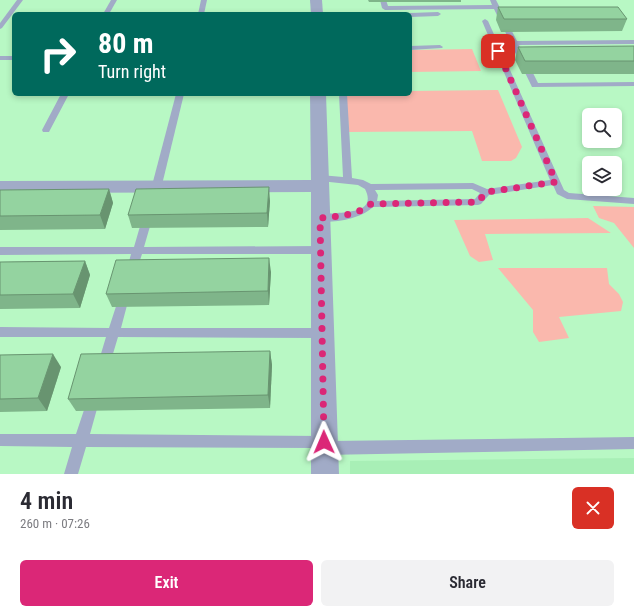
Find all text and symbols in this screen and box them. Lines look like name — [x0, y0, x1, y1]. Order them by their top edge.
text: 80 m — [98, 27, 154, 60]
icon: right — [32, 28, 84, 80]
pin — [481, 34, 515, 68]
icon: arrive — [487, 40, 509, 62]
text: Turn right — [98, 61, 166, 82]
map controls — [582, 108, 622, 196]
button: search — [582, 108, 622, 148]
button: layers — [582, 156, 622, 196]
position arrow — [303, 421, 345, 463]
text: 4 min — [20, 487, 73, 515]
button: close — [572, 487, 614, 529]
text: 260 m · 07:26 — [20, 516, 90, 531]
button: Exit — [20, 560, 313, 606]
button: Share — [321, 560, 614, 606]

